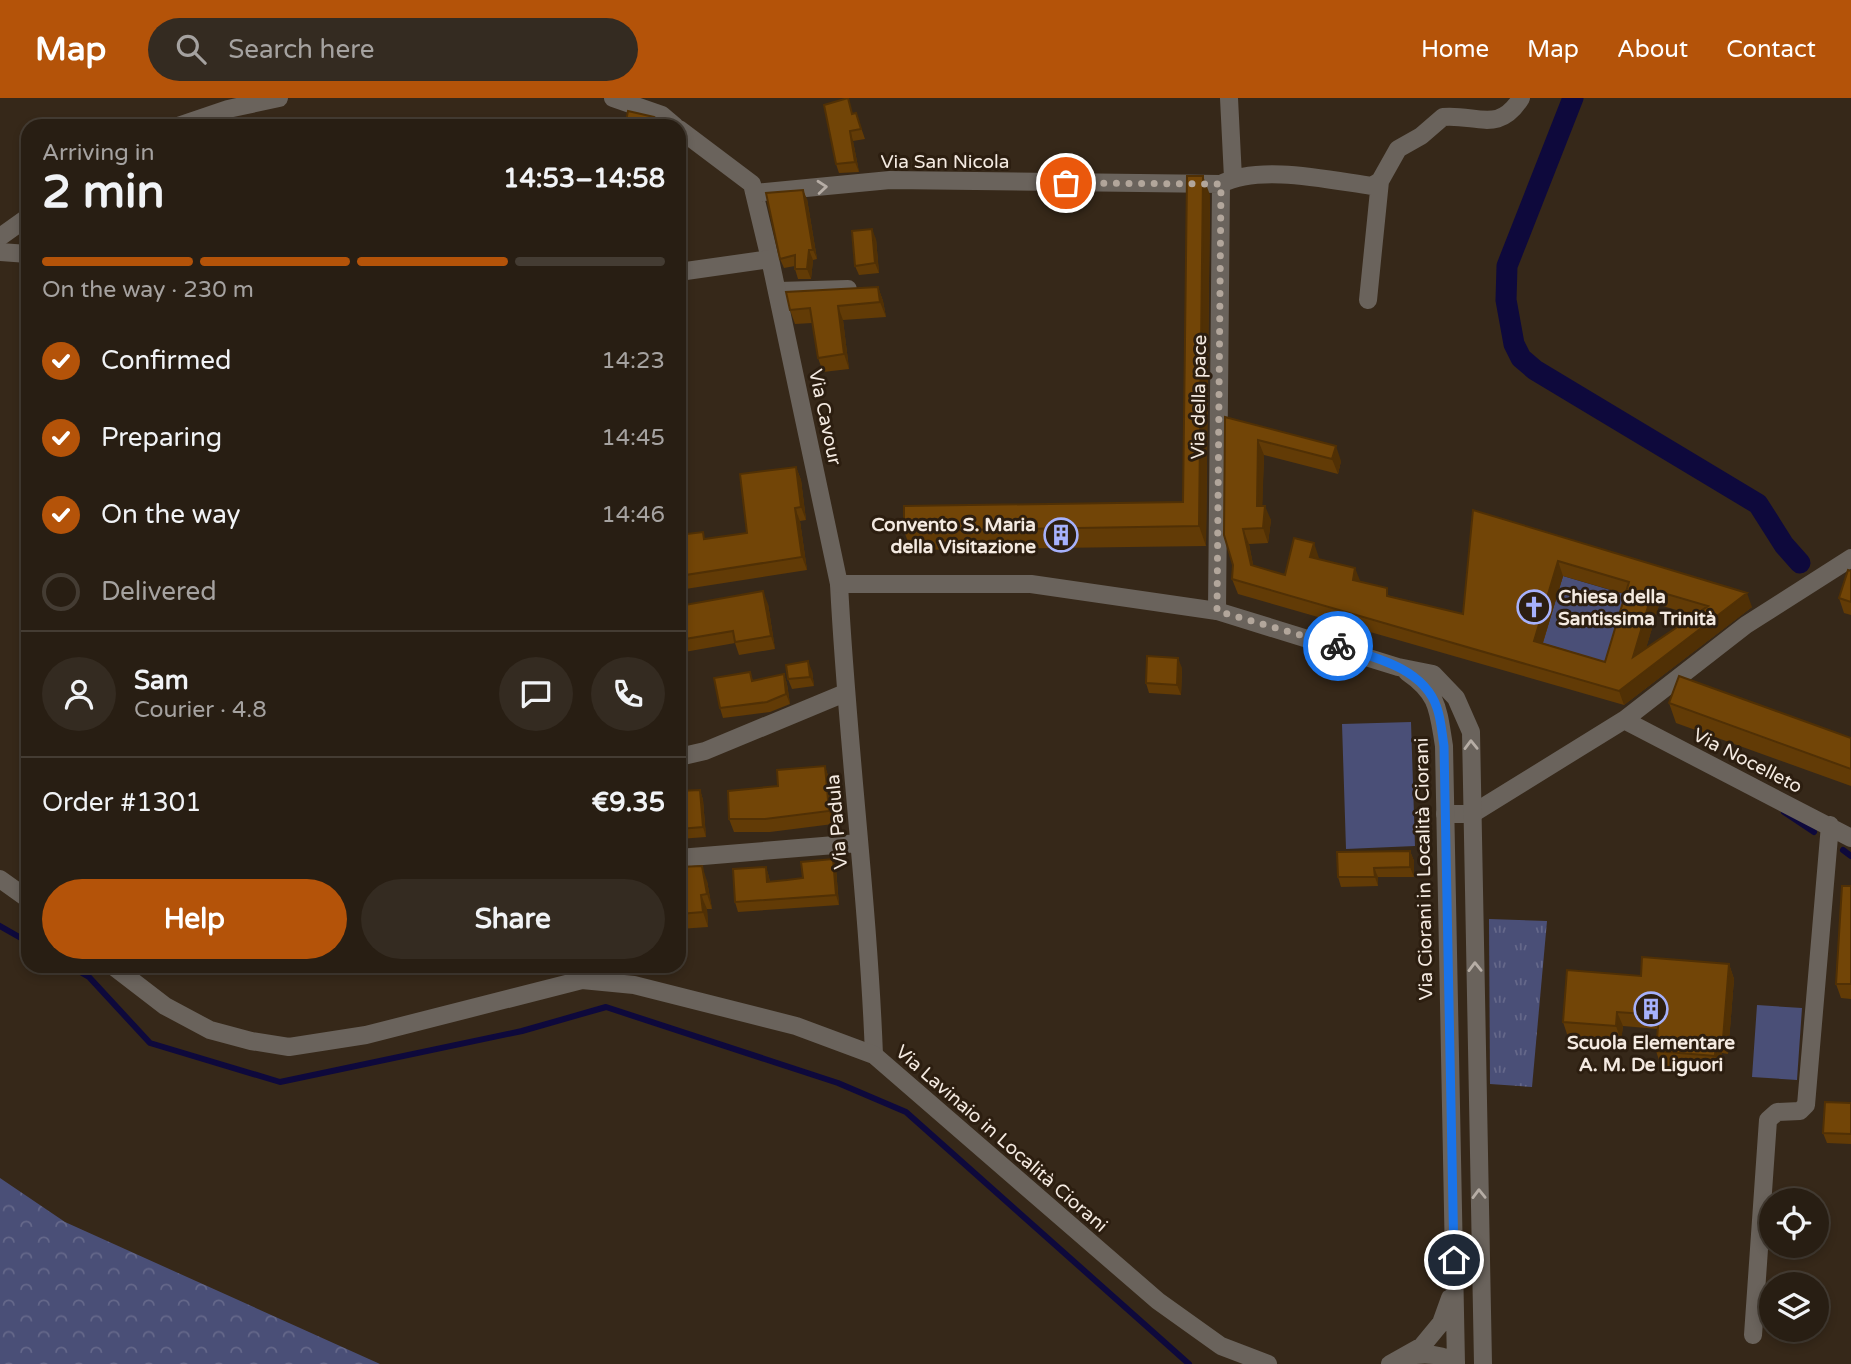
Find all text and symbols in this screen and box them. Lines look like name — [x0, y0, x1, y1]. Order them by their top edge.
search box — [148, 18, 638, 81]
text: Map — [35, 30, 106, 69]
icon: search — [172, 30, 210, 68]
text: Search here — [228, 34, 374, 65]
text: Home — [1421, 35, 1489, 64]
text: Map — [1527, 35, 1579, 64]
text: About — [1617, 35, 1688, 64]
text: Contact — [1726, 35, 1816, 64]
text: Arriving in — [42, 139, 155, 167]
street label: Via San Nicola — [880, 151, 1010, 173]
pin — [1036, 153, 1096, 213]
text: 14:53–14:58 — [503, 163, 665, 194]
icon: bag — [1047, 164, 1085, 202]
text: 2 min — [42, 165, 165, 220]
one-way arrow — [817, 180, 828, 195]
text: On the way · 230 m — [42, 276, 254, 304]
street label: Via della pace — [1187, 335, 1211, 460]
icon: check — [42, 342, 80, 380]
text: Confirmed — [101, 345, 231, 376]
text: 14:23 — [601, 347, 665, 375]
street label: Via Cavour — [804, 367, 846, 468]
icon: check — [42, 419, 80, 457]
text: Preparing — [101, 422, 222, 453]
text: 14:45 — [601, 424, 665, 452]
icon: check — [42, 496, 80, 534]
text: On the way — [101, 499, 241, 530]
text: 14:46 — [601, 501, 665, 529]
place label: Convento S. Maria della Visitazione — [871, 514, 1036, 558]
building icon: Convento S. Maria della Visitazione — [1042, 516, 1080, 554]
text: Delivered — [101, 576, 217, 607]
place label: Chiesa della Santissima Trinità — [1558, 586, 1716, 630]
church icon: Chiesa della Santissima Trinità — [1515, 588, 1553, 626]
courier — [1303, 611, 1373, 681]
icon: bike — [1319, 627, 1357, 665]
button: person — [42, 657, 116, 731]
button: chat — [499, 657, 573, 731]
button: phone — [591, 657, 665, 731]
text: Sam — [134, 665, 189, 696]
text: Courier · 4.8 — [134, 696, 267, 724]
street label: Via Nocelleto — [1689, 724, 1806, 798]
street label: Via Ciorani in Località Ciorani — [1411, 737, 1437, 1000]
one-way arrow — [1463, 740, 1479, 750]
street label: Via Padula — [822, 773, 852, 870]
text: Order #1301 — [42, 787, 202, 818]
text: €9.35 — [592, 787, 665, 818]
button: Help — [42, 879, 347, 959]
button: Share — [361, 879, 665, 959]
one-way arrow — [1467, 961, 1482, 972]
building icon: Scuola Elementare A. M. De Liguori — [1632, 990, 1670, 1028]
place label: Scuola Elementare A. M. De Liguori — [1567, 1032, 1735, 1077]
street label: Via Lavinaio in Località Ciorani — [891, 1041, 1112, 1237]
map controls — [1759, 1188, 1829, 1342]
button: locate — [1759, 1188, 1829, 1258]
one-way arrow — [1471, 1189, 1486, 1200]
pin — [1424, 1230, 1484, 1290]
icon: home — [1435, 1241, 1473, 1279]
button: layers — [1759, 1272, 1829, 1342]

